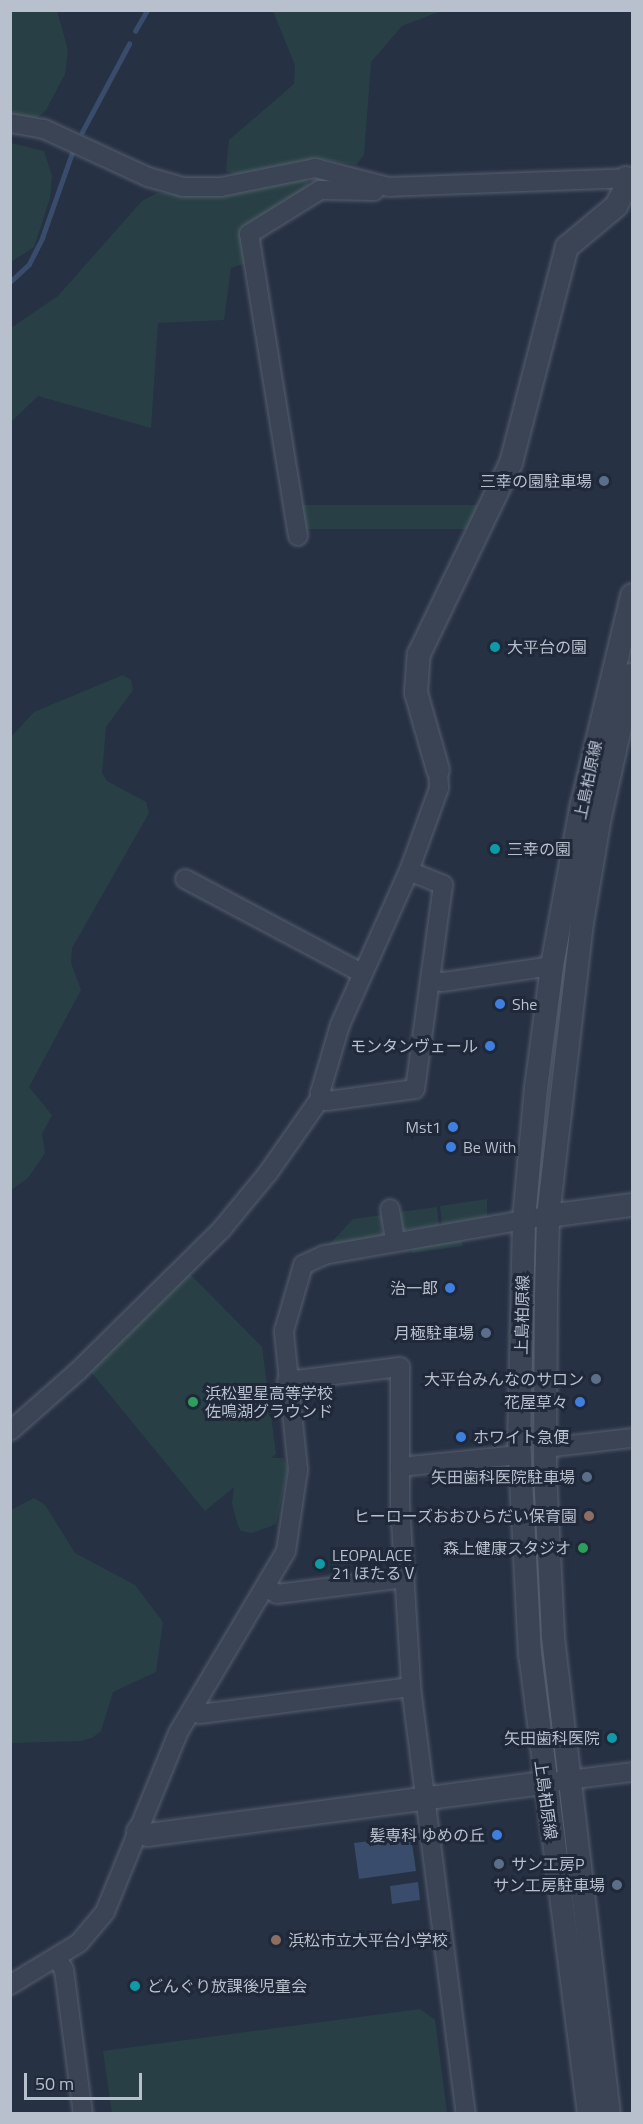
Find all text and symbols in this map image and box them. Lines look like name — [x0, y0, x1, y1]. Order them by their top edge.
place label: 三幸の園駐車場 — [480, 471, 592, 491]
marker: 三幸の園駐車場 — [597, 474, 611, 488]
place label: 大平台の園 — [507, 637, 587, 657]
marker: 大平台の園 — [488, 640, 502, 654]
street label: 上島柏原線 — [570, 739, 606, 821]
place label: 三幸の園 — [507, 839, 571, 859]
marker: 三幸の園 — [488, 842, 502, 856]
place label: She — [512, 994, 537, 1014]
marker: She — [493, 997, 507, 1011]
place label: モンタンヴェール — [350, 1036, 478, 1056]
marker: モンタンヴェール — [483, 1039, 497, 1053]
place label: Mst1 — [406, 1117, 441, 1137]
marker: Mst1 — [446, 1120, 460, 1134]
place label: Be With — [463, 1137, 516, 1157]
marker: Be With — [444, 1140, 458, 1154]
street label: 上島柏原線 — [512, 1275, 532, 1355]
place label: 治一郎 — [390, 1278, 438, 1298]
marker: 治一郎 — [443, 1281, 457, 1295]
place label: 月極駐車場 — [394, 1323, 474, 1343]
marker: 月極駐車場 — [479, 1326, 493, 1340]
place label: 大平台みんなのサロン — [424, 1369, 584, 1389]
marker: 大平台みんなのサロン — [589, 1372, 603, 1386]
place label: 浜松聖星高等学校 佐鳴湖グラウンド — [205, 1383, 333, 1421]
place label: 花屋草々 — [504, 1392, 568, 1412]
marker: 浜松聖星高等学校 佐鳴湖グラウンド — [186, 1395, 200, 1409]
marker: 花屋草々 — [573, 1395, 587, 1409]
place label: ホワイト急便 — [473, 1427, 569, 1447]
marker: ホワイト急便 — [454, 1430, 468, 1444]
place label: 矢田歯科医院駐車場 — [431, 1467, 575, 1487]
marker: 矢田歯科医院駐車場 — [580, 1470, 594, 1484]
place label: ヒーローズおおひらだい保育園 — [353, 1506, 577, 1526]
marker: ヒーローズおおひらだい保育園 — [582, 1509, 596, 1523]
place label: 森上健康スタジオ — [443, 1538, 571, 1558]
marker: 森上健康スタジオ — [576, 1541, 590, 1555]
place label: LEOPALACE 21 ほたるⅤ — [332, 1545, 417, 1583]
marker: LEOPALACE 21 ほたるⅤ — [313, 1557, 327, 1571]
place label: 矢田歯科医院 — [504, 1728, 600, 1748]
marker: 矢田歯科医院 — [605, 1731, 619, 1745]
street label: 上島柏原線 — [531, 1759, 561, 1841]
place label: 髪専科 ゆめの丘 — [369, 1825, 485, 1845]
marker: 髪専科 ゆめの丘 — [490, 1828, 504, 1842]
place label: サン工房P — [511, 1854, 584, 1874]
marker: サン工房P — [492, 1857, 506, 1871]
place label: サン工房駐車場 — [493, 1875, 605, 1895]
marker: サン工房駐車場 — [610, 1878, 624, 1892]
place label: 浜松市立大平台小学校 — [288, 1930, 448, 1950]
marker: 浜松市立大平台小学校 — [269, 1933, 283, 1947]
place label: どんぐり放課後児童会 — [147, 1976, 307, 1996]
marker: どんぐり放課後児童会 — [128, 1979, 142, 1993]
scale bar — [27, 2061, 146, 2099]
text: 50 m — [35, 2070, 74, 2097]

